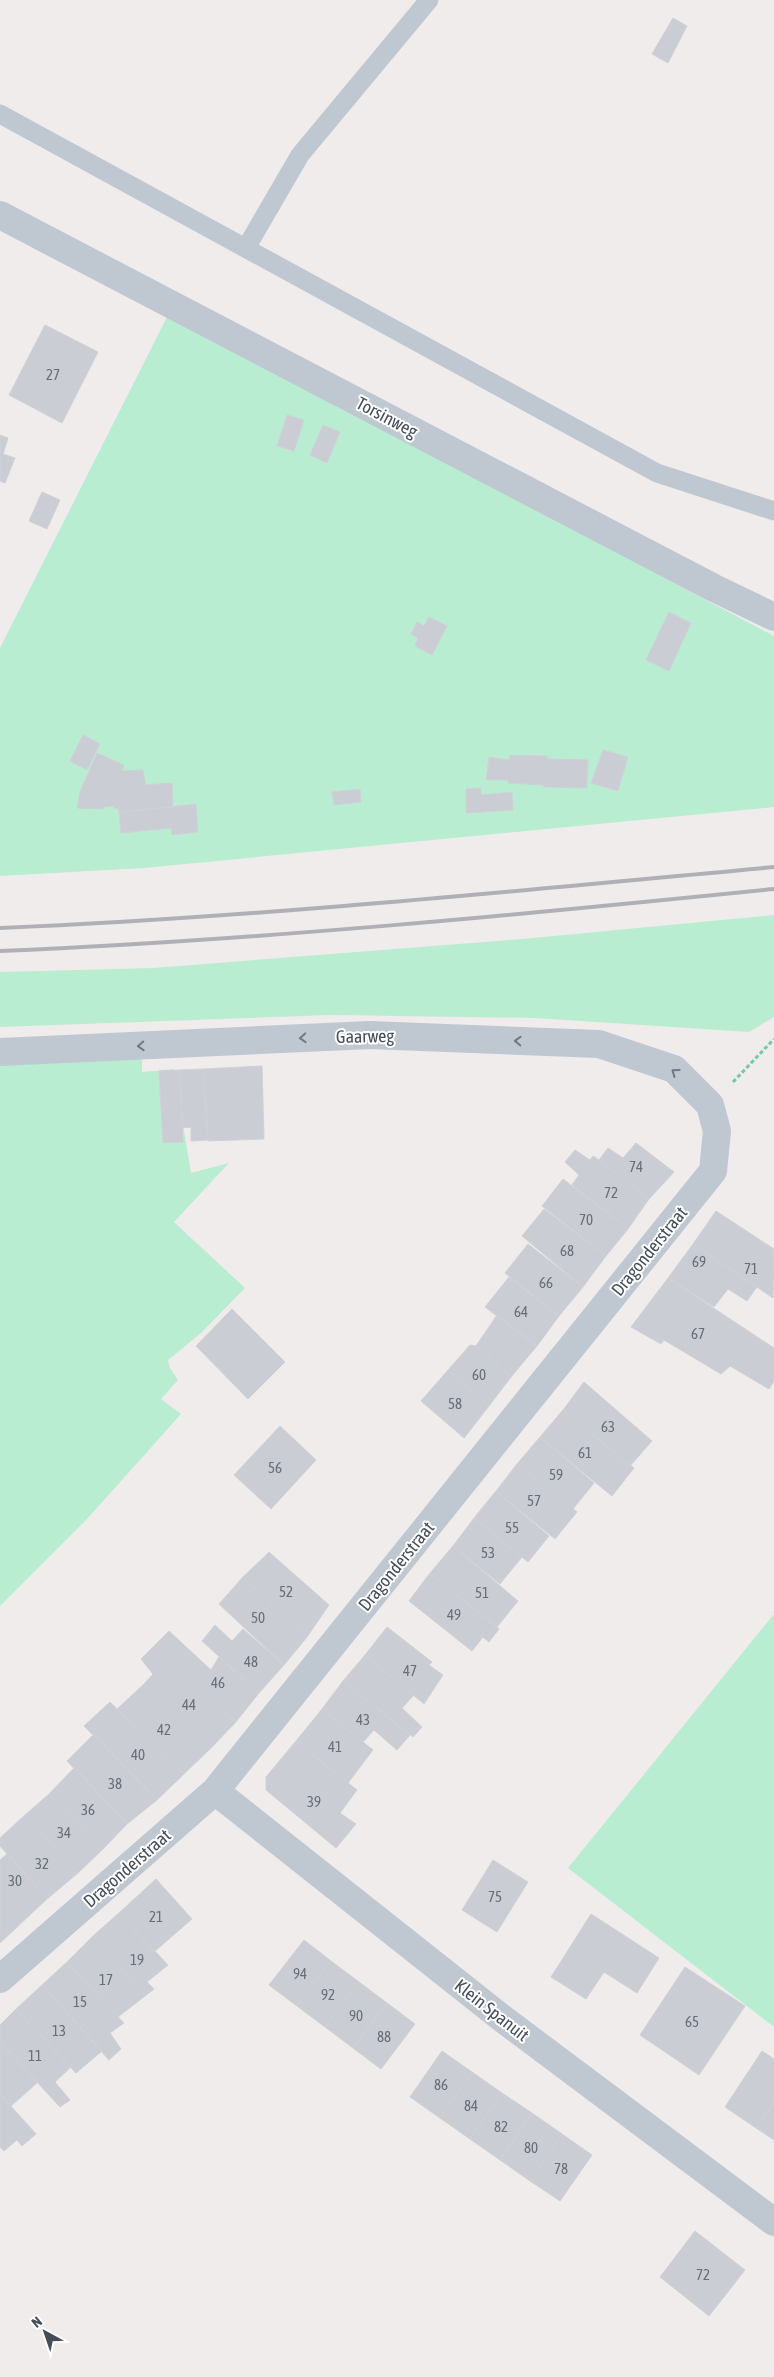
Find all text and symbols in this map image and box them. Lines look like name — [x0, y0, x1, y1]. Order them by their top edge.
house number: 27 — [46, 366, 60, 383]
street label: Torsinweg — [353, 392, 421, 442]
street label: Gaarweg — [336, 1025, 394, 1047]
one-way arrow — [299, 1033, 307, 1043]
one-way arrow — [514, 1036, 522, 1046]
one-way arrow — [137, 1040, 145, 1051]
one-way arrow — [671, 1069, 681, 1078]
house number: 74 — [629, 1158, 643, 1175]
house number: 72 — [604, 1184, 618, 1201]
street label: Dragonderstraat — [607, 1202, 691, 1300]
house number: 70 — [579, 1211, 593, 1228]
house number: 68 — [560, 1242, 574, 1259]
house number: 69 — [692, 1253, 706, 1270]
house number: 71 — [744, 1260, 758, 1277]
house number: 66 — [539, 1274, 553, 1291]
house number: 64 — [514, 1303, 528, 1320]
house number: 67 — [691, 1325, 705, 1342]
house number: 60 — [472, 1366, 486, 1383]
house number: 58 — [448, 1395, 462, 1412]
house number: 63 — [601, 1418, 615, 1435]
house number: 61 — [578, 1444, 592, 1461]
house number: 56 — [268, 1459, 282, 1476]
house number: 59 — [549, 1466, 563, 1483]
house number: 57 — [527, 1492, 541, 1509]
street label: Dragonderstraat — [354, 1517, 438, 1615]
house number: 55 — [505, 1519, 519, 1536]
house number: 53 — [481, 1544, 495, 1561]
house number: 52 — [279, 1583, 293, 1600]
house number: 51 — [475, 1584, 489, 1601]
house number: 49 — [447, 1606, 461, 1623]
house number: 50 — [251, 1609, 265, 1626]
house number: 48 — [244, 1653, 258, 1670]
house number: 47 — [403, 1662, 417, 1679]
house number: 46 — [211, 1674, 225, 1691]
house number: 44 — [182, 1696, 196, 1713]
house number: 43 — [356, 1711, 370, 1728]
house number: 42 — [157, 1721, 171, 1738]
house number: 41 — [328, 1738, 342, 1755]
house number: 40 — [131, 1746, 145, 1763]
house number: 38 — [108, 1775, 122, 1792]
house number: 39 — [307, 1793, 321, 1810]
house number: 36 — [81, 1801, 95, 1818]
house number: 34 — [57, 1824, 71, 1841]
street label: Dragonderstraat — [79, 1825, 175, 1911]
house number: 32 — [35, 1855, 49, 1872]
house number: 30 — [8, 1872, 22, 1889]
house number: 75 — [488, 1888, 502, 1905]
house number: 21 — [149, 1908, 163, 1925]
house number: 19 — [130, 1951, 144, 1968]
house number: 94 — [293, 1965, 307, 1982]
house number: 17 — [99, 1971, 113, 1988]
street label: Klein Spanuit — [451, 1975, 533, 2045]
house number: 92 — [321, 1986, 335, 2003]
house number: 15 — [73, 1993, 87, 2010]
house number: 90 — [349, 2007, 363, 2024]
house number: 65 — [685, 2013, 699, 2030]
house number: 13 — [52, 2022, 66, 2039]
house number: 88 — [377, 2028, 391, 2045]
house number: 11 — [28, 2047, 42, 2064]
house number: 86 — [434, 2076, 448, 2093]
house number: 84 — [464, 2097, 478, 2114]
house number: 82 — [494, 2118, 508, 2135]
house number: 80 — [524, 2139, 538, 2156]
house number: 78 — [554, 2160, 568, 2177]
house number: 72 — [696, 2266, 710, 2283]
north arrow — [20, 2307, 70, 2357]
text: N — [28, 2313, 45, 2331]

